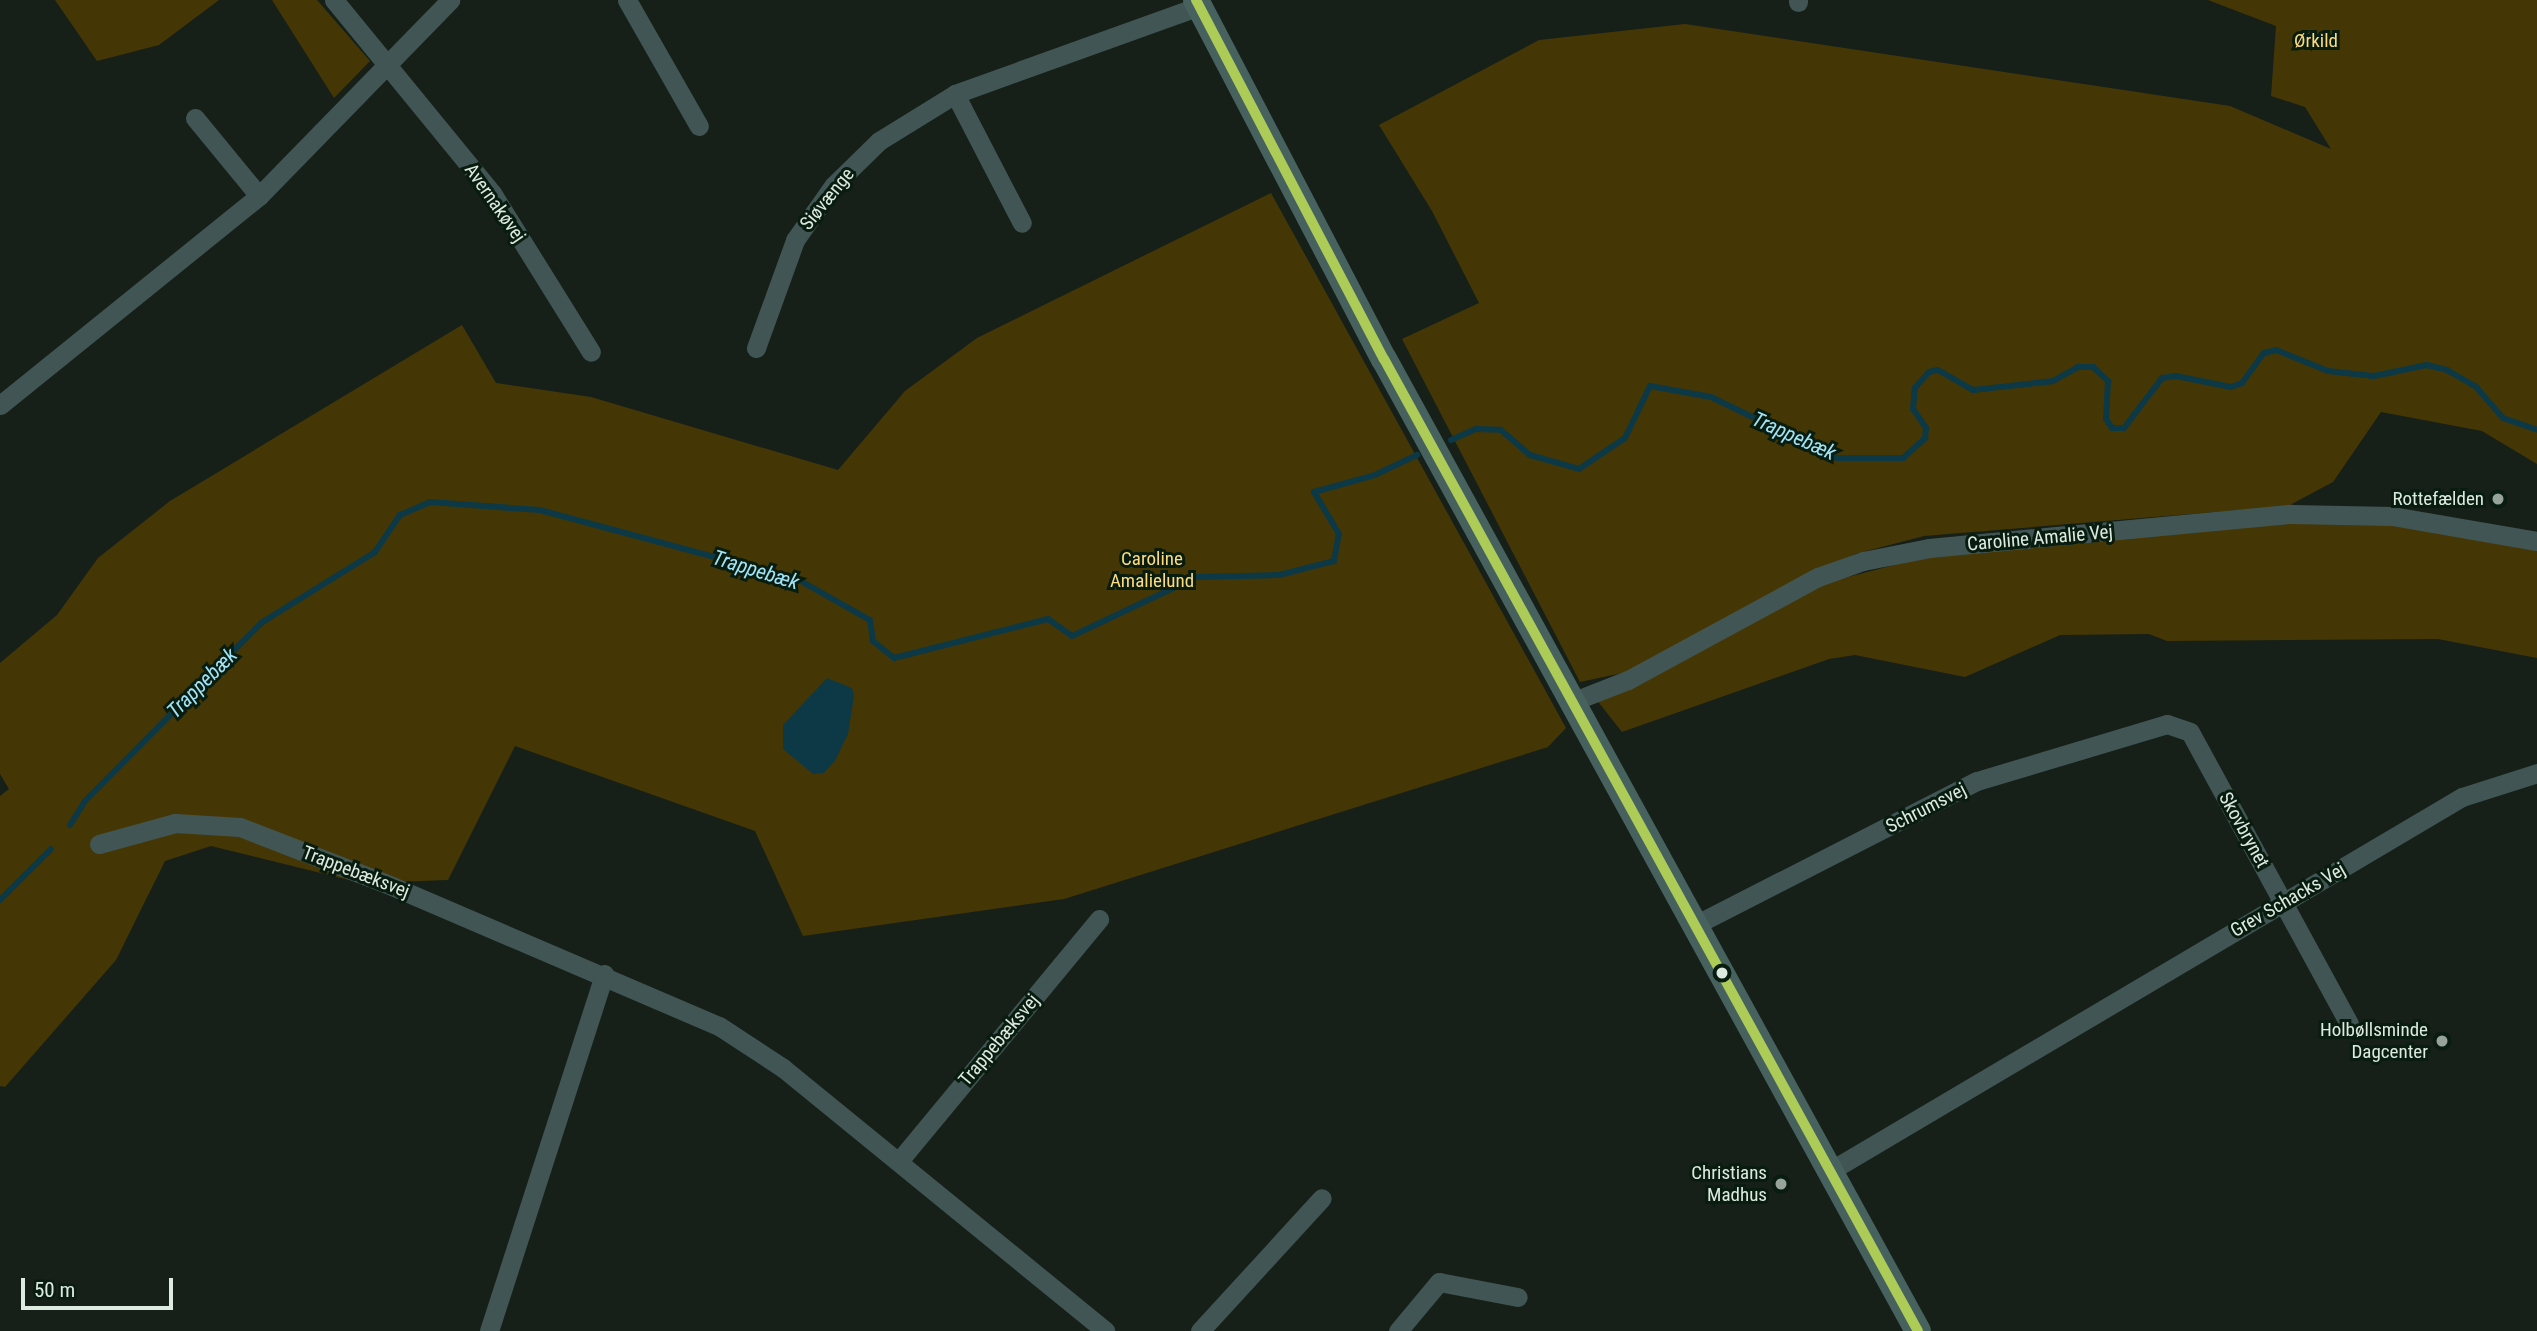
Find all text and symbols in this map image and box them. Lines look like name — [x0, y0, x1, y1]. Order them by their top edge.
park label: Ørkild — [2294, 30, 2338, 52]
street label: Avernakøvej — [460, 159, 530, 247]
street label: Siøvænge — [795, 163, 859, 235]
water label: Trappebæk — [1748, 406, 1840, 466]
place label: Rottefælden — [2392, 488, 2484, 510]
marker: Rottefælden — [2490, 491, 2506, 507]
street label: Caroline Amalie Vej — [1966, 520, 2114, 556]
water label: Trappebæk — [710, 545, 802, 595]
park label: Caroline Amalielund — [1110, 548, 1194, 592]
water label: Trappebæk — [162, 643, 242, 723]
street label: Schrumsvej — [1882, 778, 1970, 838]
street label: Skovbrynet — [2214, 788, 2274, 872]
street label: Trappebæksvej — [299, 841, 413, 903]
street label: Grev Schacks Vej — [2227, 858, 2349, 942]
unlabelled marker — [1715, 966, 1729, 980]
street label: Trappebæksvej — [954, 989, 1044, 1091]
place label: Holbøllsminde Dagcenter — [2320, 1019, 2428, 1063]
marker: Holbøllsminde Dagcenter — [2434, 1033, 2450, 1049]
place label: Christians Madhus — [1691, 1162, 1767, 1206]
marker: Christians Madhus — [1773, 1176, 1789, 1192]
scale bar — [24, 1264, 177, 1308]
text: 50 m — [34, 1278, 75, 1302]

